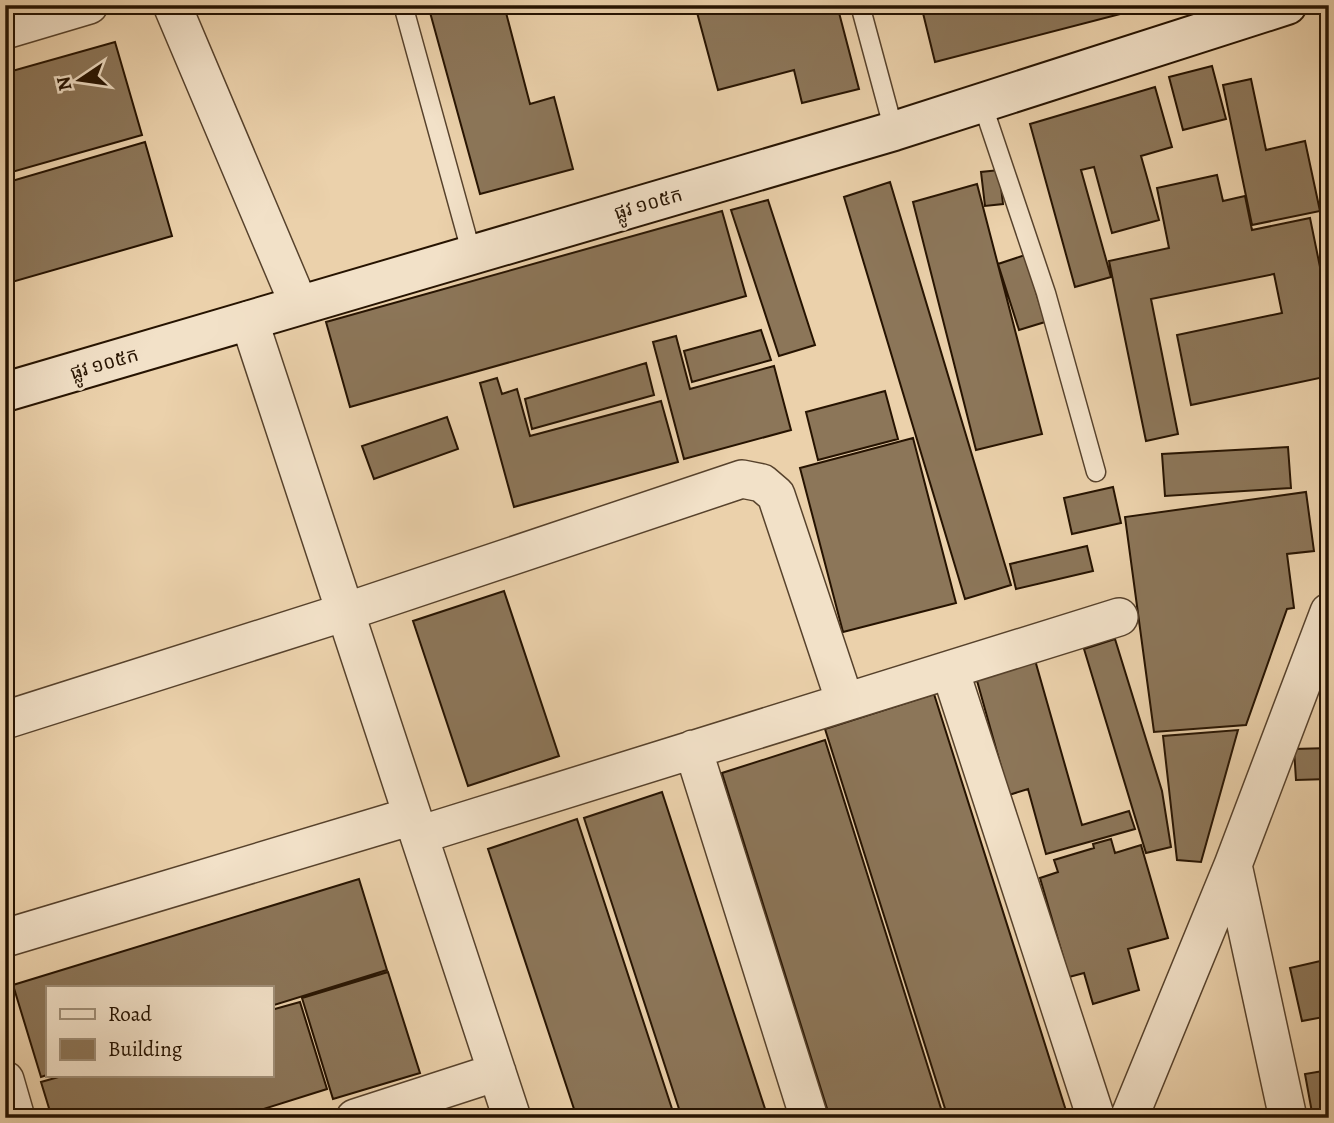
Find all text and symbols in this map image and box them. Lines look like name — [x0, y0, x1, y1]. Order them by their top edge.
north arrow — [46, 46, 116, 116]
text: N — [50, 74, 79, 93]
street label: ផ្លូវ ១០៥ក — [611, 182, 687, 230]
street label: ផ្លូវ ១០៥ក — [67, 342, 143, 390]
legend — [46, 986, 273, 1078]
text: Road — [108, 1000, 152, 1028]
text: Building — [108, 1035, 183, 1063]

